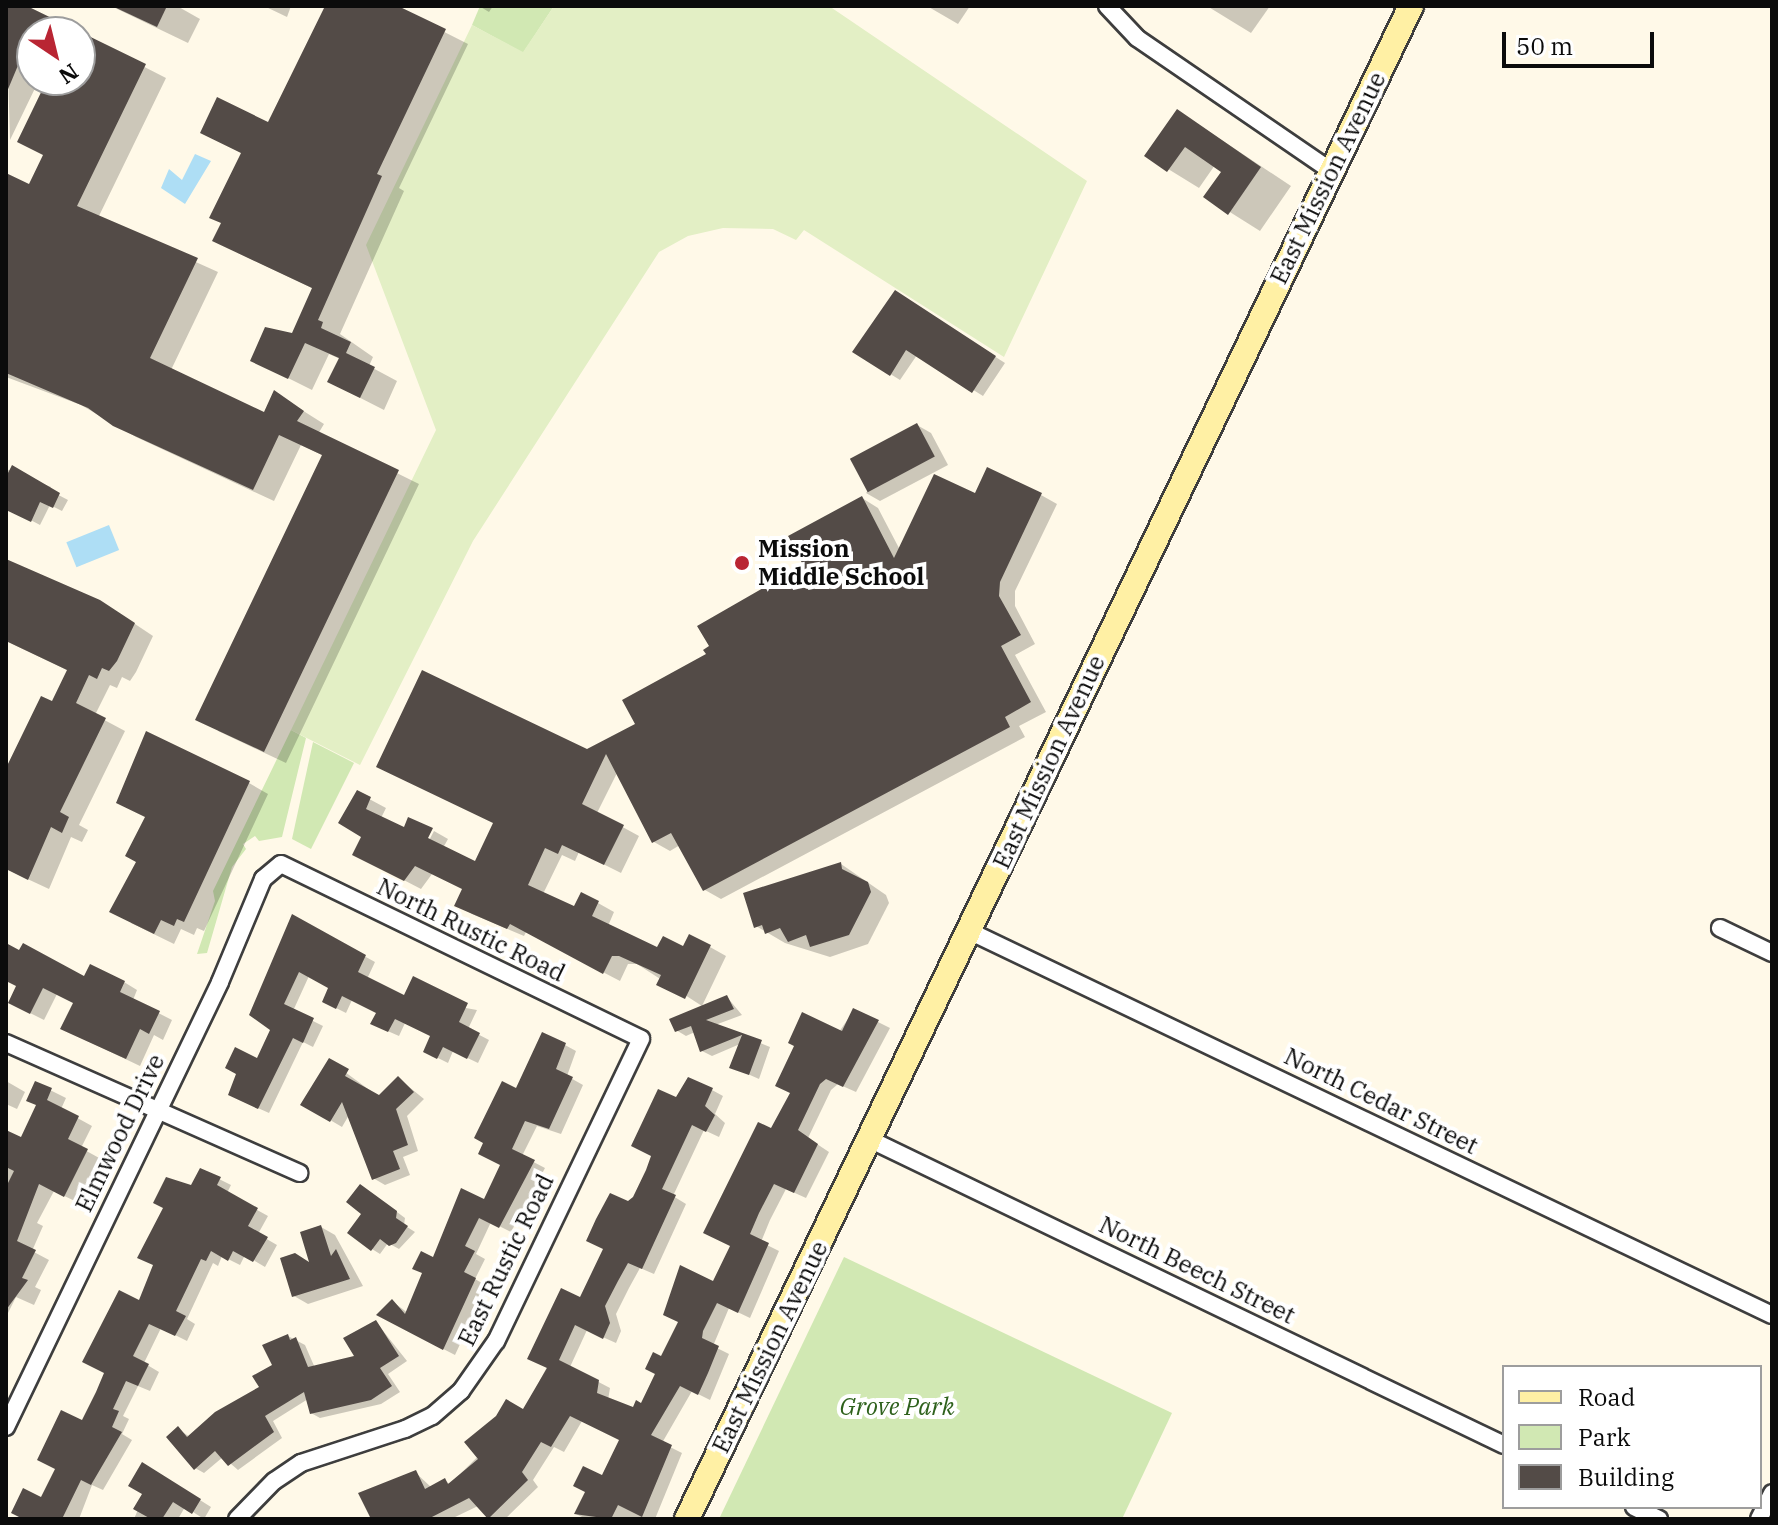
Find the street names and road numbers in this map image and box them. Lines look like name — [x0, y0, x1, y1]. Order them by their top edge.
street label: East Mission Avenue — [1264, 67, 1392, 289]
street label: East Mission Avenue — [987, 651, 1111, 873]
street label: North Rustic Road — [372, 872, 570, 988]
street label: North Cedar Street — [1280, 1042, 1482, 1160]
street label: Elmwood Drive — [69, 1049, 171, 1217]
street label: East Rustic Road — [452, 1169, 560, 1351]
street label: North Beech Street — [1094, 1210, 1300, 1330]
street label: East Mission Avenue — [706, 1236, 834, 1458]

